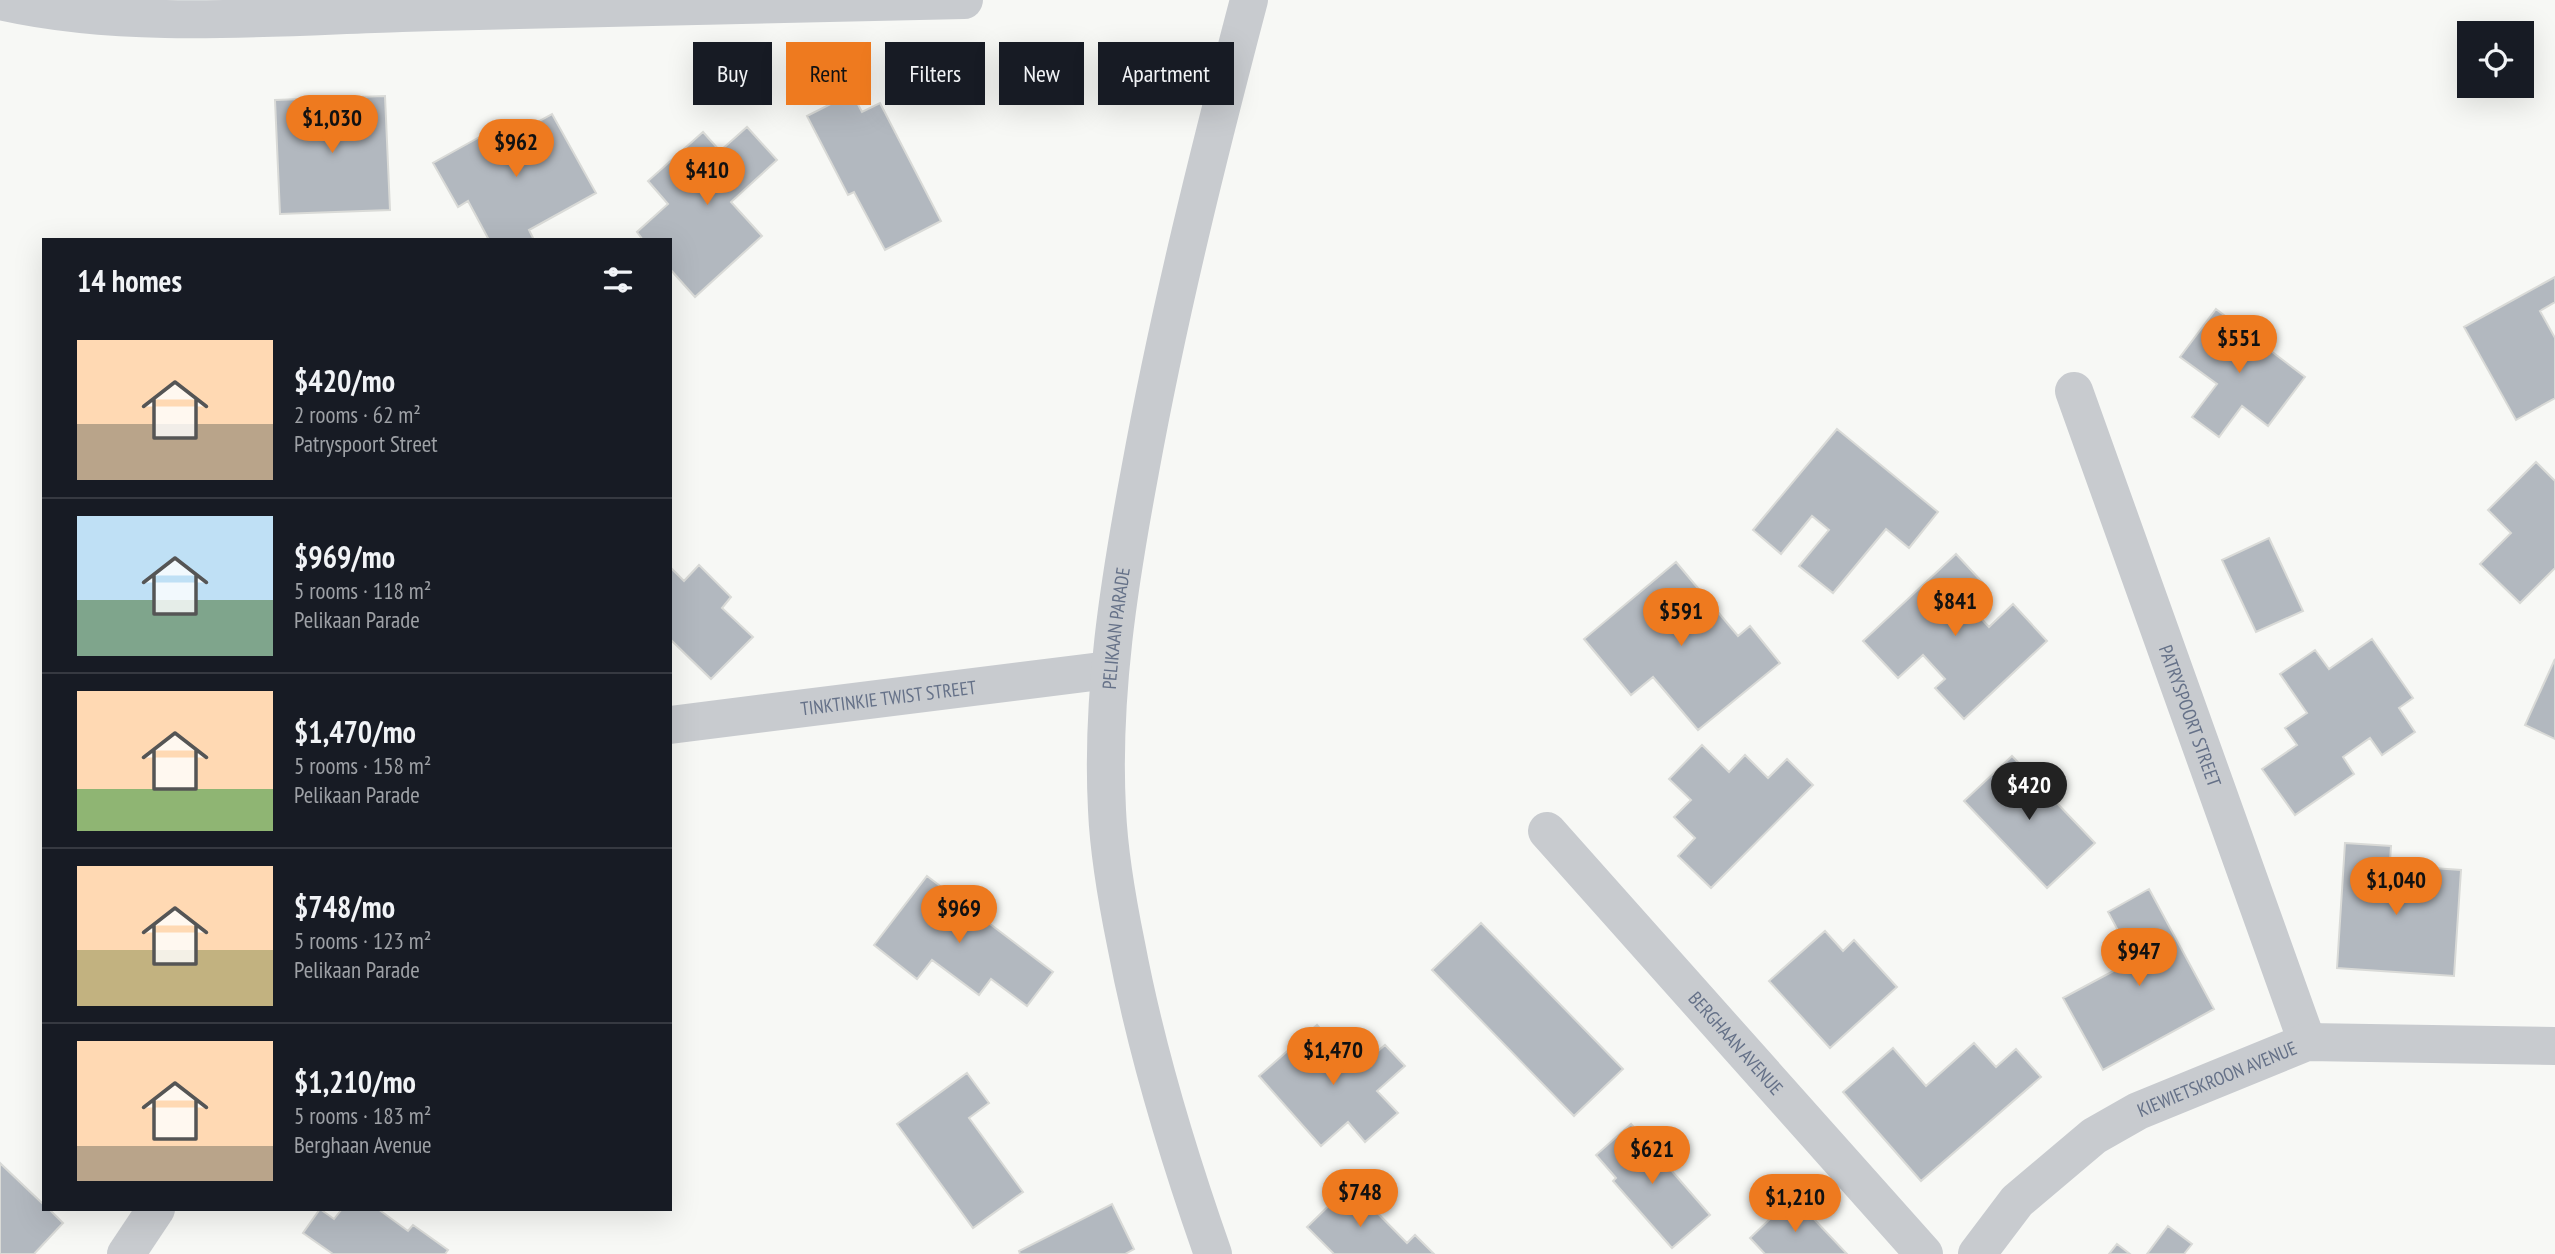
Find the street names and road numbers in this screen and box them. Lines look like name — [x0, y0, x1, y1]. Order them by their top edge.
street label: PELIKAAN PARADE — [1097, 566, 1135, 690]
street label: PATRYSPOORT STREET — [2154, 642, 2227, 790]
street label: TINKTINKIE TWIST STREET — [799, 675, 978, 721]
street label: BERGHAAN AVENUE — [1684, 986, 1788, 1100]
street label: KIEWIETSKROON AVENUE — [2134, 1036, 2300, 1122]

